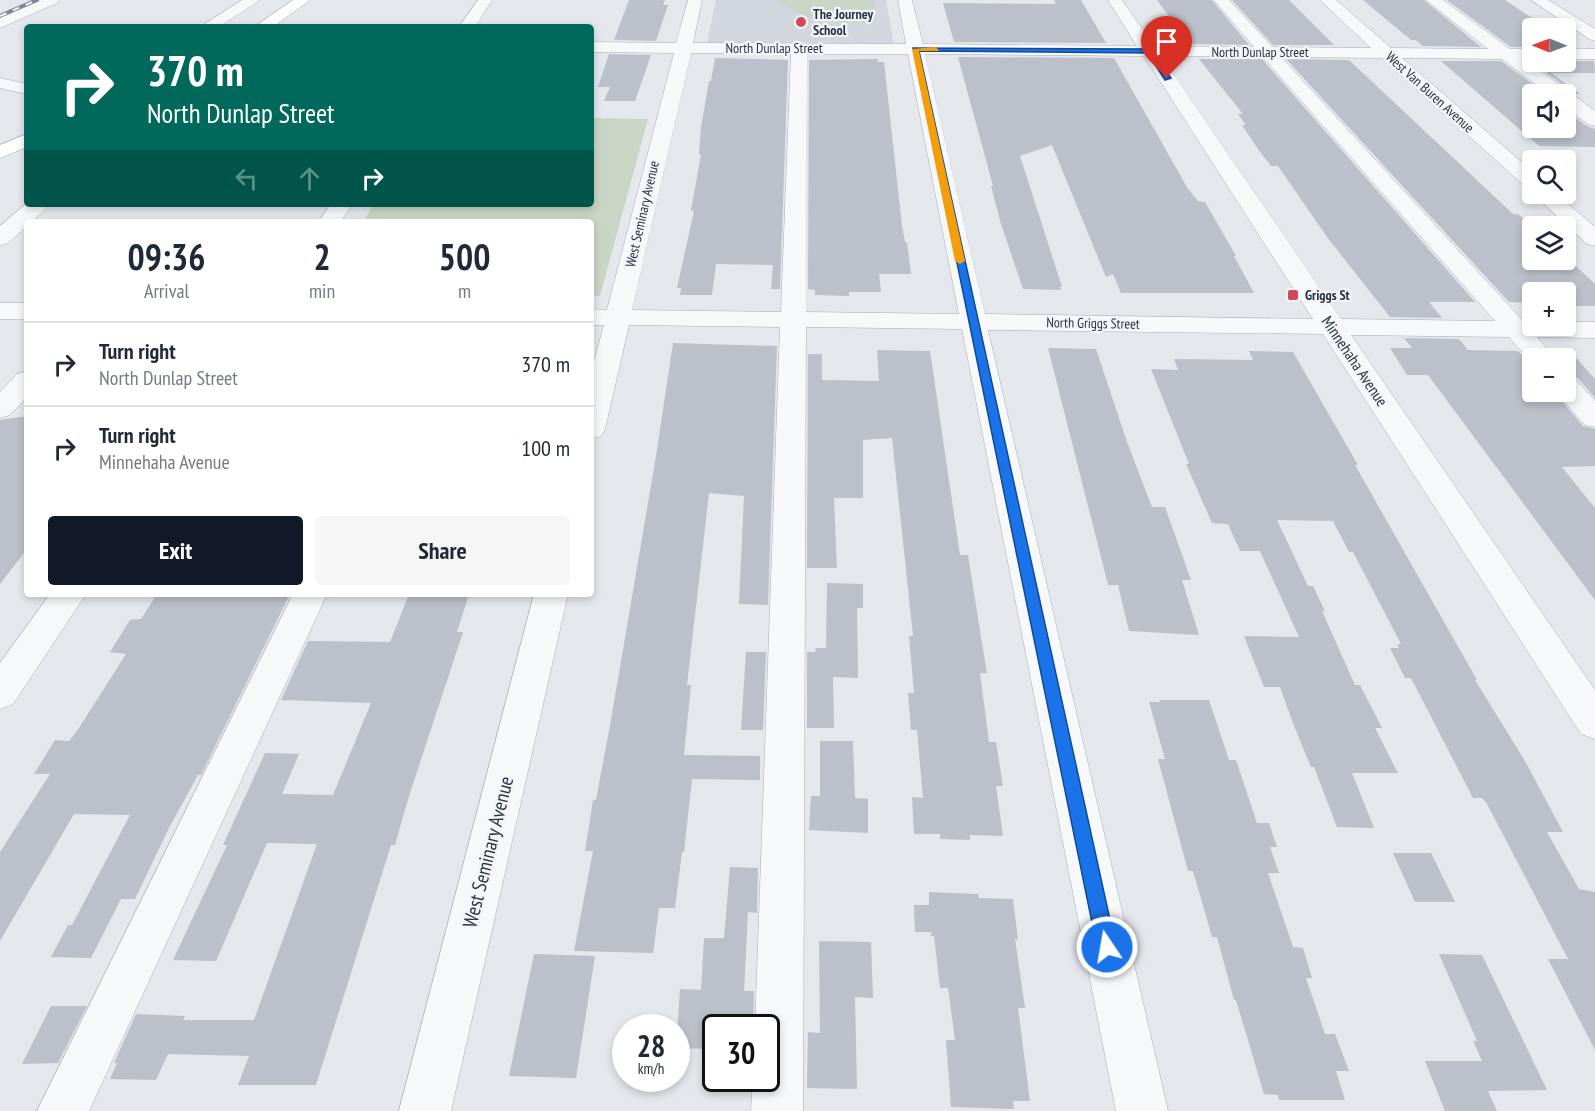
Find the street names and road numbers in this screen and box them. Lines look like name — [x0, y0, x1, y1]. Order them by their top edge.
street label: North Dunlap Street — [725, 39, 823, 57]
street label: North Dunlap Street — [1211, 43, 1309, 61]
street label: West Van Buren Avenue — [1382, 48, 1478, 137]
street label: West Seminary Avenue — [621, 159, 663, 269]
street label: Minnehaha Avenue — [1317, 312, 1393, 410]
street label: North Griggs Street — [1046, 313, 1140, 333]
street label: West Seminary Avenue — [457, 774, 519, 930]

